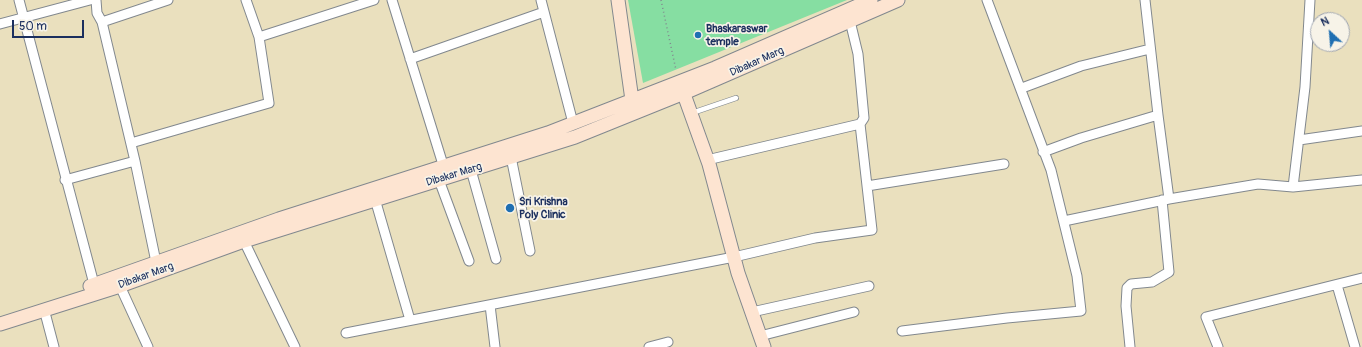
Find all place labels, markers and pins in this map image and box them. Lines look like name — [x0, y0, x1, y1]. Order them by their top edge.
place label: Bhaskaraswar temple — [706, 22, 768, 48]
marker: Bhaskaraswar temple — [693, 30, 703, 40]
place label: Sri Krishna Poly Clinic — [519, 195, 568, 221]
marker: Sri Krishna Poly Clinic — [504, 202, 516, 214]

